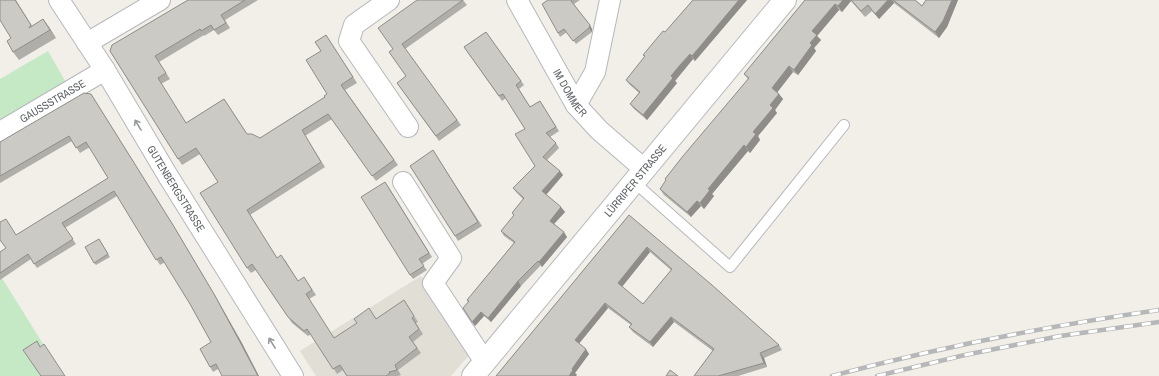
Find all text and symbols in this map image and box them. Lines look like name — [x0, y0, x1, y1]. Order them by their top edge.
street label: IM DOMMER — [550, 66, 591, 120]
street label: GAUSSSTRASSE — [17, 76, 88, 126]
one-way arrow — [133, 119, 141, 131]
street label: LÜRRIPER STRASSE — [601, 141, 669, 220]
street label: GUTENBERGSTRASSE — [144, 143, 208, 235]
one-way arrow — [268, 337, 276, 349]

